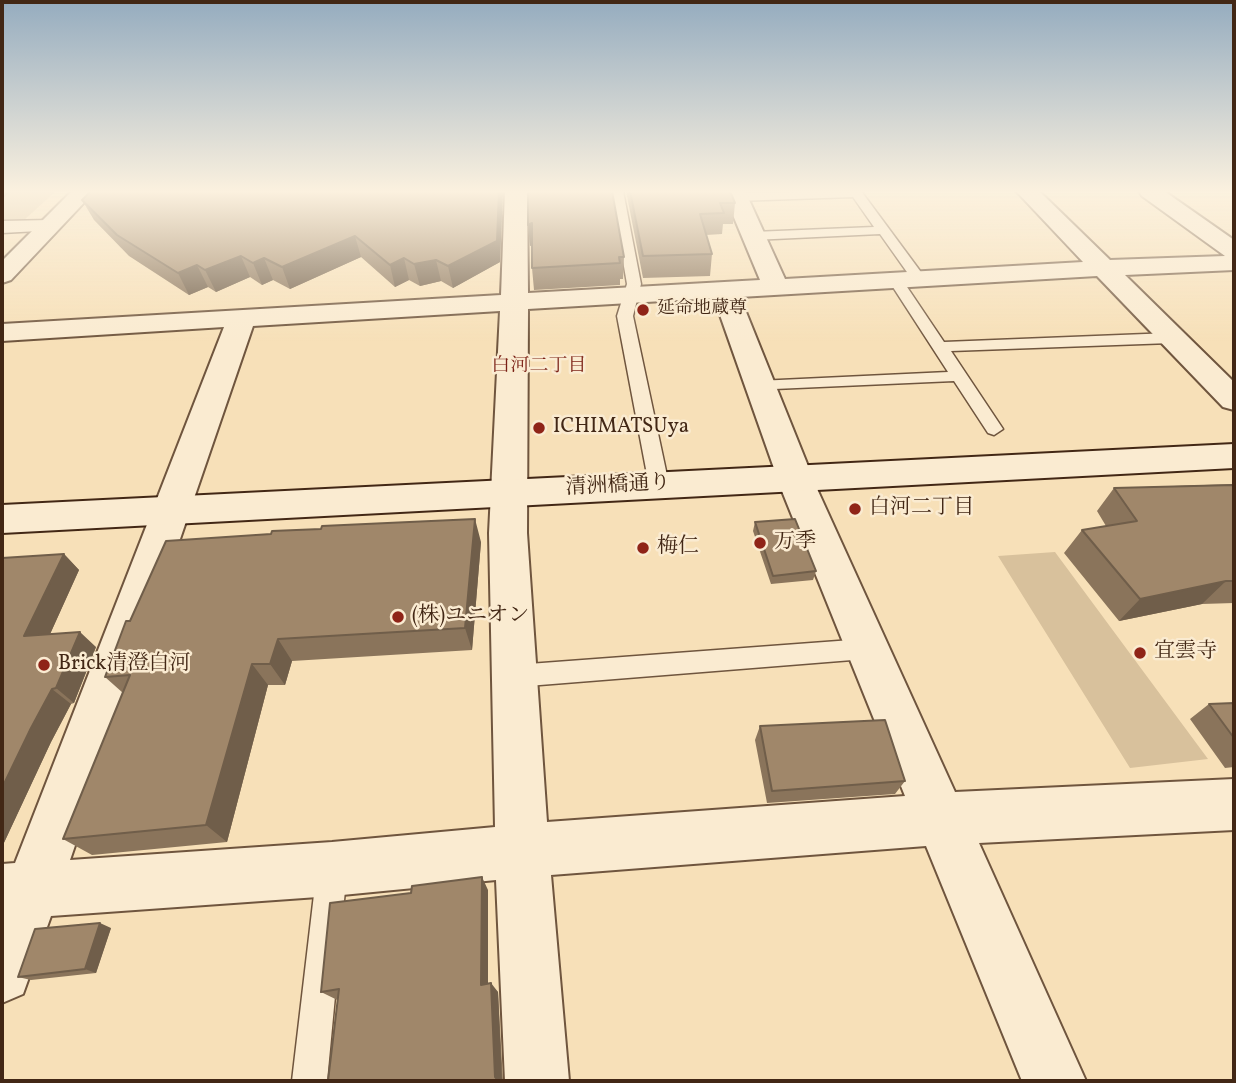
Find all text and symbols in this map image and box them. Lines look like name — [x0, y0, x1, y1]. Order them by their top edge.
place label: 延命地蔵尊 — [657, 299, 747, 321]
marker: 延命地蔵尊 — [635, 302, 651, 318]
district label: 白河二丁目 — [492, 357, 586, 379]
place label: ICHIMATSUya — [553, 415, 689, 441]
marker: ICHIMATSUya — [531, 420, 547, 436]
street label: 清洲橋通り — [565, 472, 671, 502]
place label: 白河二丁目 — [869, 496, 974, 522]
marker: 白河二丁目 — [847, 501, 863, 517]
place label: 万季 — [774, 530, 816, 556]
place label: 梅仁 — [657, 535, 699, 561]
marker: 万季 — [752, 535, 768, 551]
marker: 梅仁 — [635, 540, 651, 556]
place label: (株)ユニオン — [412, 604, 529, 630]
marker: (株)ユニオン — [390, 609, 406, 625]
place label: 宜雲寺 — [1154, 640, 1217, 666]
marker: 宜雲寺 — [1132, 645, 1148, 661]
place label: Brick清澄白河 — [58, 652, 191, 678]
marker: Brick清澄白河 — [36, 657, 52, 673]

